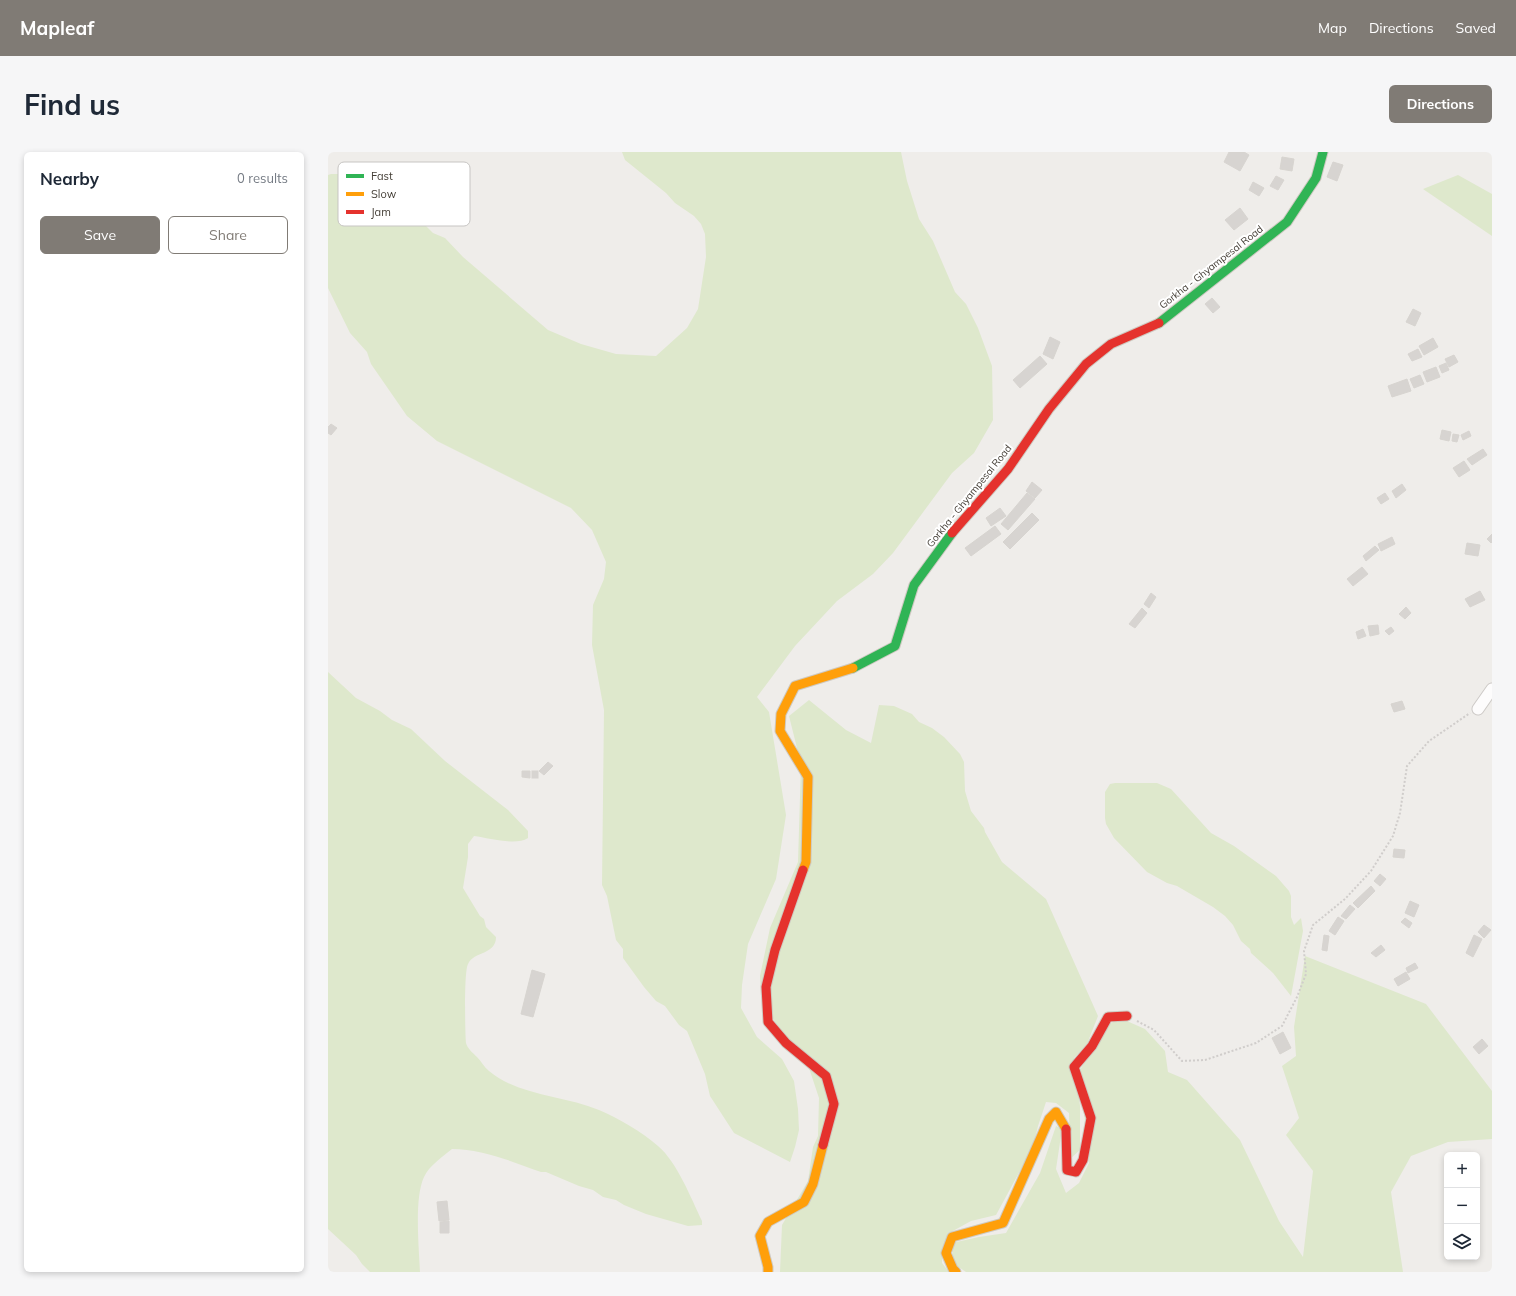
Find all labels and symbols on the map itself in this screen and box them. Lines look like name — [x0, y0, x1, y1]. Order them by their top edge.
legend — [338, 162, 470, 226]
text: Fast — [371, 169, 393, 183]
text: Slow — [371, 187, 397, 201]
text: Jam — [371, 205, 391, 219]
street label: Gorkha - Ghyampesal Road — [1156, 222, 1266, 312]
street label: Gorkha - Ghyampesal Road — [924, 442, 1014, 550]

